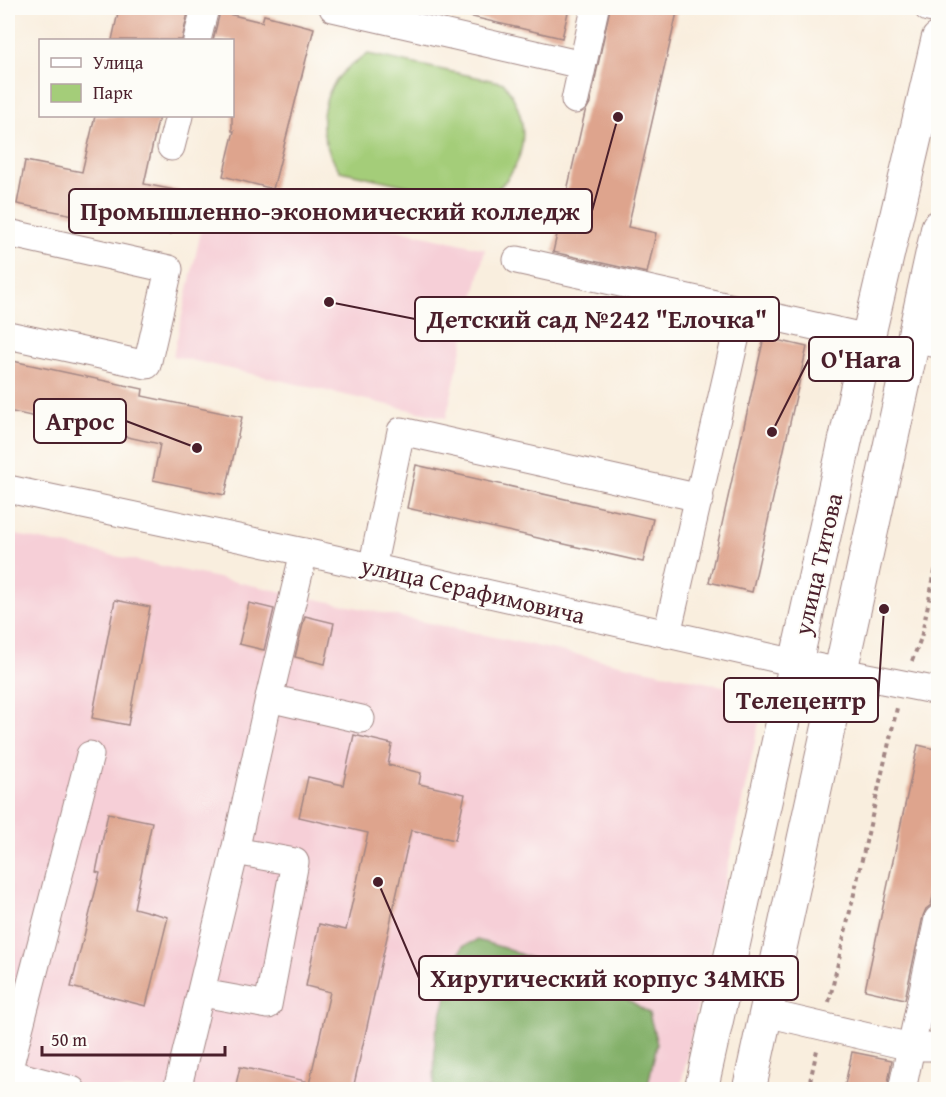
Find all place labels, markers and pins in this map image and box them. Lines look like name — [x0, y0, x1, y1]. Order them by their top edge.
callout: Промышленно-экономический колледж — [69, 189, 592, 233]
callout: Детский сад №242 "Елочка" — [415, 297, 779, 341]
callout: O'Hara — [809, 337, 913, 381]
callout: Агрос — [34, 399, 126, 443]
callout: Телецентр — [724, 678, 878, 722]
callout: Хиругический корпус 34МКБ — [419, 956, 798, 1000]

